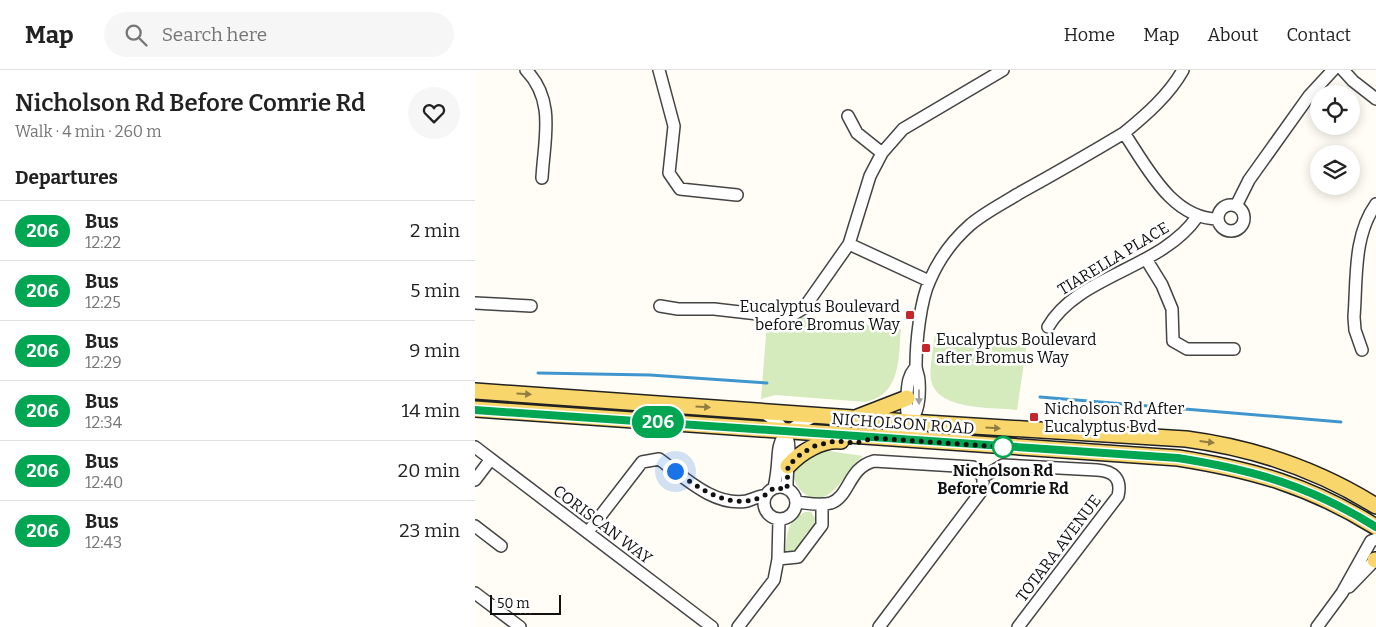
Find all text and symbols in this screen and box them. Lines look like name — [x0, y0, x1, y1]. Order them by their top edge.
search box — [104, 12, 454, 57]
text: Map — [25, 21, 74, 49]
icon: search — [122, 21, 150, 49]
text: Search here — [162, 23, 267, 46]
text: Home — [1064, 24, 1115, 46]
text: Map — [1143, 24, 1179, 46]
text: About — [1207, 24, 1258, 46]
text: Contact — [1286, 24, 1351, 46]
map controls — [1310, 85, 1360, 195]
button: locate — [1310, 85, 1360, 135]
button: heart — [408, 87, 460, 139]
text: Nicholson Rd Before Comrie Rd — [15, 89, 365, 117]
text: Walk · 4 min · 260 m — [15, 122, 162, 141]
button: layers — [1310, 145, 1360, 195]
text: Departures — [15, 166, 118, 189]
text: Bus — [85, 210, 119, 233]
street label: TIARELLA PLACE — [1054, 218, 1172, 299]
text: 2 min — [410, 219, 460, 242]
text: 206 — [26, 220, 59, 242]
text: 12:22 — [85, 233, 121, 252]
text: Bus — [85, 270, 119, 293]
text: 5 min — [410, 279, 460, 302]
text: 206 — [26, 280, 59, 302]
text: 12:25 — [85, 293, 121, 312]
place label: Eucalyptus Boulevard before Bromus Way — [740, 297, 901, 334]
marker: Eucalyptus Boulevard before Bromus Way — [904, 309, 916, 321]
text: Bus — [85, 330, 119, 353]
place label: Eucalyptus Boulevard after Bromus Way — [936, 330, 1097, 367]
text: 9 min — [409, 339, 460, 362]
text: 206 — [26, 340, 59, 362]
marker: Eucalyptus Boulevard after Bromus Way — [920, 342, 932, 354]
text: 12:29 — [85, 353, 122, 372]
one-way arrow — [915, 389, 923, 405]
text: Bus — [85, 390, 119, 413]
one-way arrow — [516, 391, 532, 399]
text: 14 min — [402, 399, 460, 422]
place label: Nicholson Rd After Eucalyptus Bvd — [1044, 399, 1184, 436]
text: 206 — [26, 400, 59, 422]
one-way arrow — [695, 403, 711, 411]
line badge: 206 — [629, 406, 687, 438]
street label: NICHOLSON ROAD — [831, 409, 975, 438]
text: 206 — [642, 411, 674, 433]
marker: Nicholson Rd After Eucalyptus Bvd — [1028, 411, 1040, 423]
text: 12:34 — [85, 413, 122, 432]
one-way arrow — [985, 424, 1001, 432]
marker: Nicholson Rd Before Comrie Rd — [992, 436, 1014, 458]
one-way arrow — [1200, 438, 1216, 446]
text: Bus — [85, 450, 119, 473]
text: 20 min — [398, 459, 460, 482]
your location — [663, 459, 688, 484]
text: 206 — [26, 460, 59, 482]
place label: Nicholson Rd Before Comrie Rd — [937, 461, 1069, 498]
text: 12:40 — [85, 473, 123, 492]
street label: CORISCAN WAY — [549, 481, 657, 568]
street label: TOTARA AVENUE — [1012, 491, 1105, 606]
text: Bus — [85, 510, 119, 533]
text: 23 min — [399, 519, 460, 542]
text: 206 — [26, 520, 59, 542]
text: 12:43 — [85, 533, 122, 552]
scale bar — [490, 592, 561, 615]
text: 50 m — [497, 595, 530, 612]

